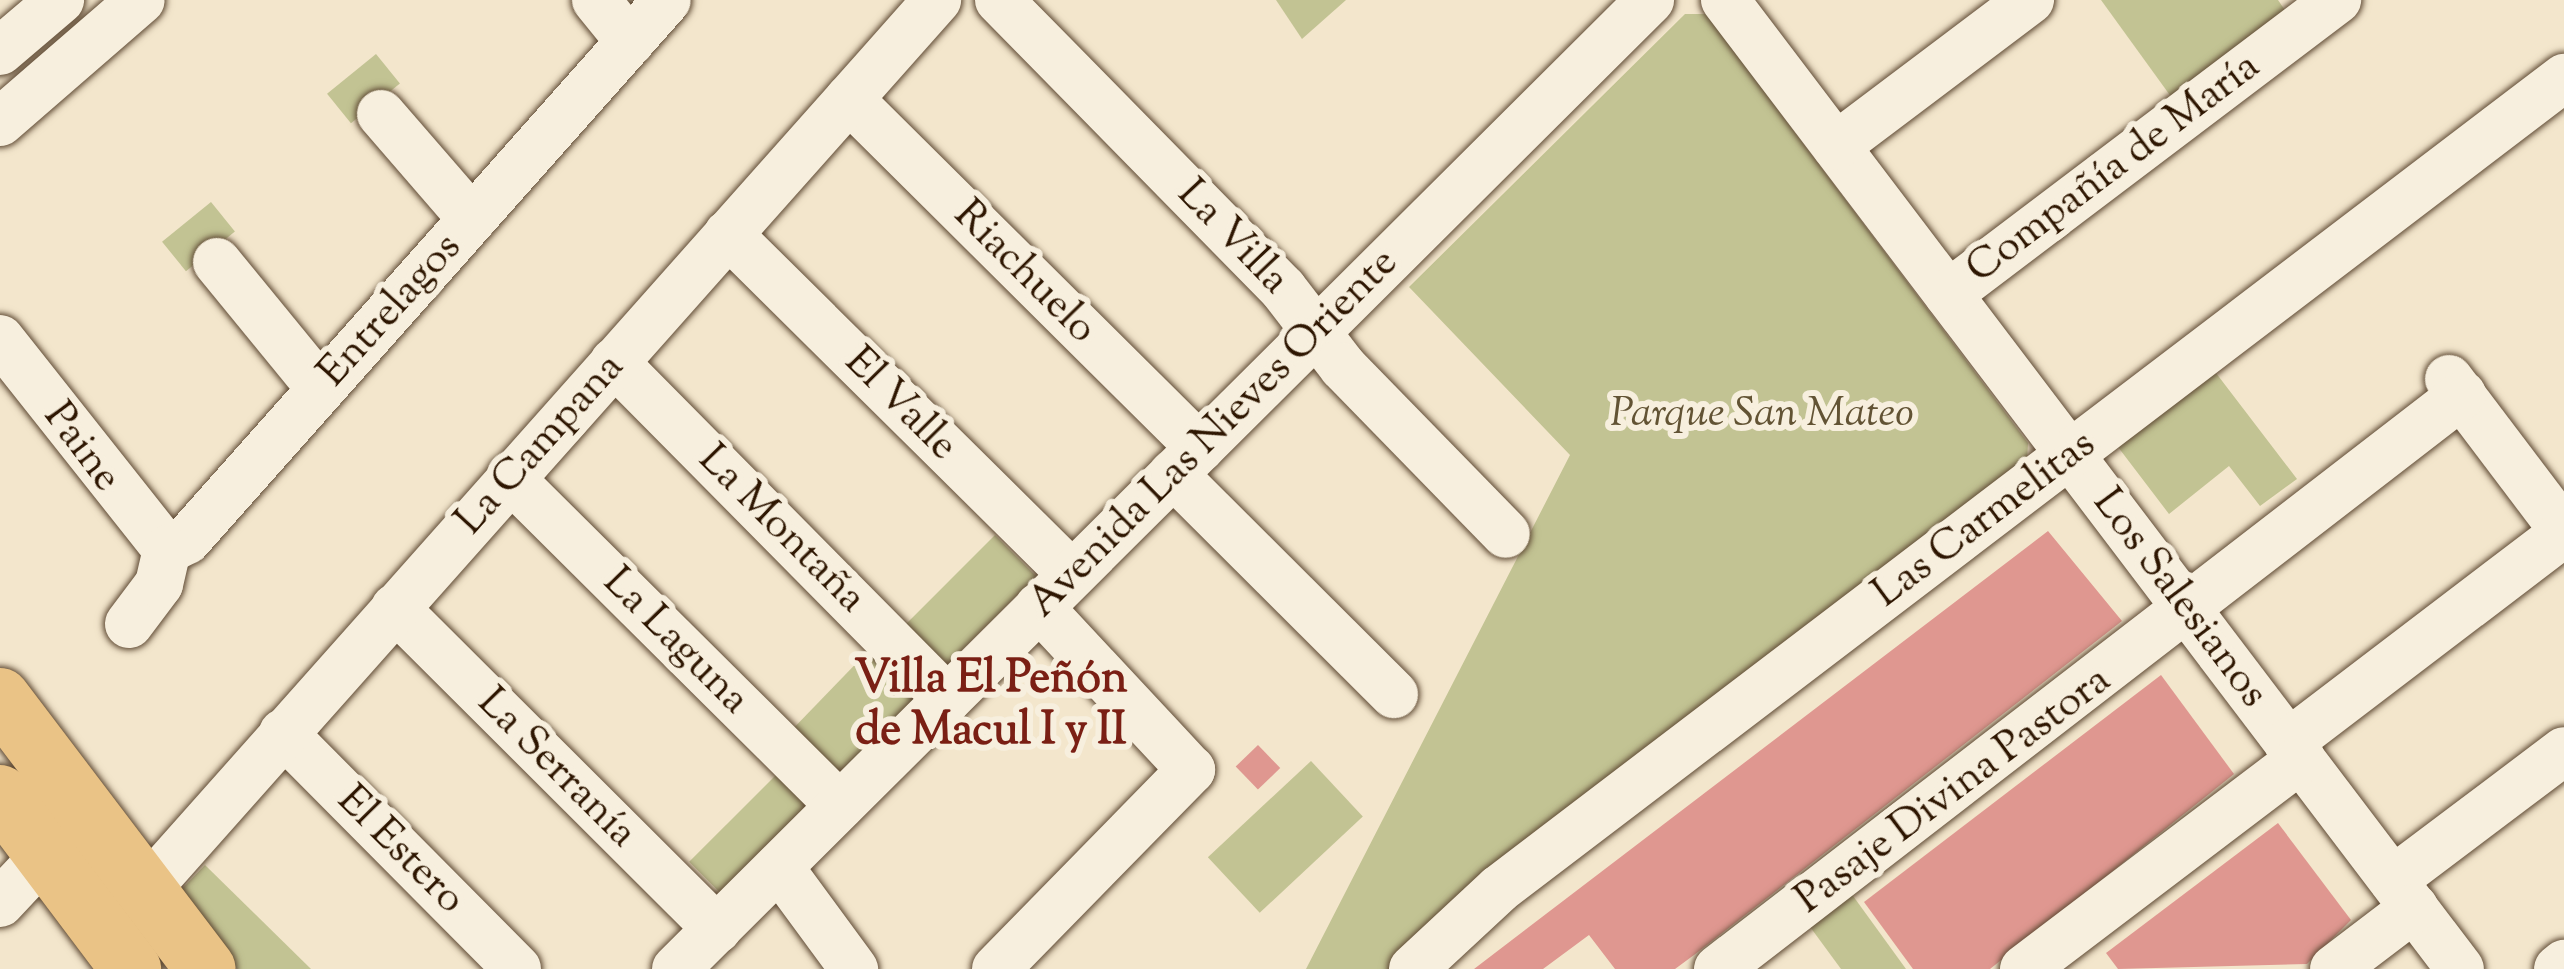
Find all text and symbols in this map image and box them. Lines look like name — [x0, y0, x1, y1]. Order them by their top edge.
street label: Compañía de María — [1958, 42, 2270, 296]
street label: La Villa — [1165, 170, 1299, 306]
street label: Riachuelo — [942, 191, 1106, 355]
street label: Entrelagos — [309, 224, 473, 398]
street label: Avenida Las Nieves Oriente — [1019, 239, 1409, 629]
street label: El Valle — [833, 338, 967, 472]
street label: La Campana — [446, 344, 636, 546]
park label: Parque San Mateo — [1610, 390, 1914, 440]
street label: Paine — [31, 394, 131, 502]
street label: Las Carmelitas — [1864, 420, 2106, 620]
street label: La Montaña — [686, 435, 876, 625]
street label: Los Salesianos — [2080, 480, 2278, 718]
street label: La Laguna — [591, 558, 759, 726]
district label: Villa El Peñón de Macul I y II — [855, 654, 1127, 760]
street label: Pasaje Divina Pastora — [1787, 656, 2121, 926]
street label: La Serranía — [466, 679, 646, 859]
street label: El Estero — [325, 776, 475, 926]

